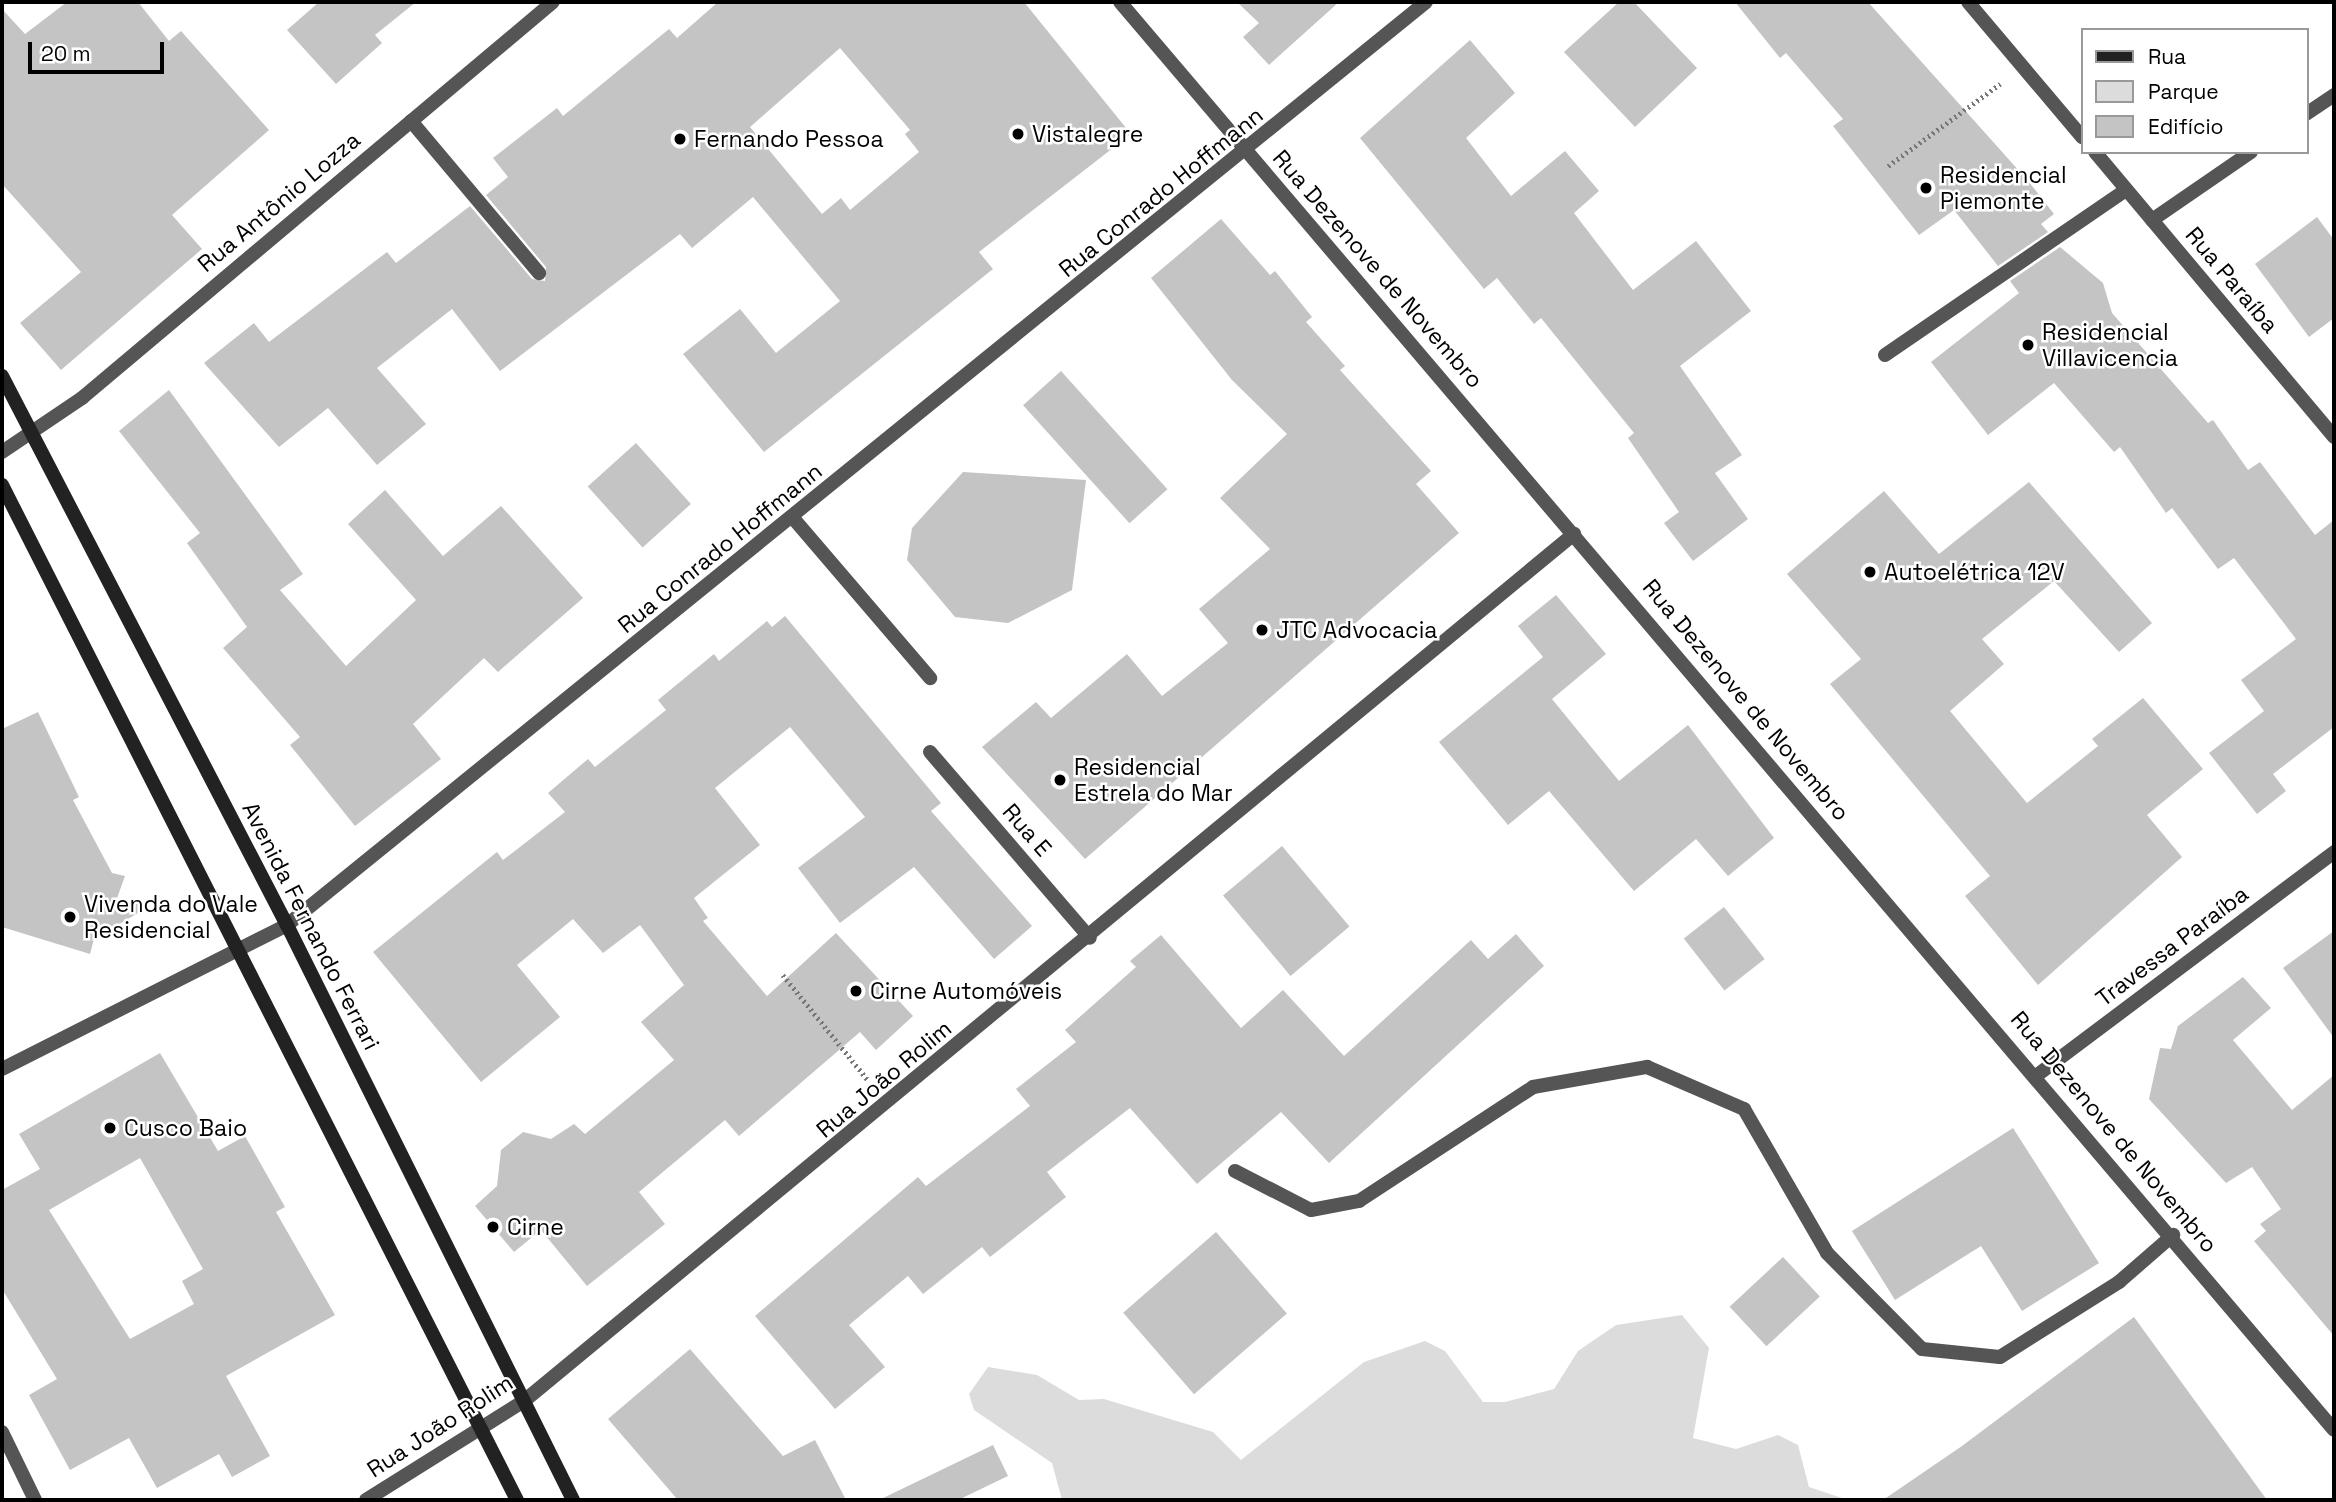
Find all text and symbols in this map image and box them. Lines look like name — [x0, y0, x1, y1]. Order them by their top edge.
scale bar — [32, 28, 168, 72]
legend — [2080, 28, 2308, 154]
text: 20 m — [41, 40, 91, 67]
text: Rua — [2148, 43, 2186, 70]
text: Parque — [2148, 78, 2219, 105]
street label: Rua Conrado Hoffmann — [1053, 101, 1269, 283]
text: Edifício — [2148, 113, 2224, 140]
place label: Vistalegre — [1032, 120, 1143, 148]
place label: Fernando Pessoa — [694, 125, 884, 153]
street label: Rua Antônio Lozza — [192, 126, 366, 278]
marker: Vistalegre — [1010, 126, 1026, 142]
marker: Fernando Pessoa — [672, 131, 688, 147]
street label: Rua Dezenove de Novembro — [1267, 144, 1489, 394]
place label: Residencial Piemonte — [1940, 161, 2067, 215]
marker: Residencial Piemonte — [1918, 180, 1934, 196]
street label: Rua Paraíba — [2180, 221, 2284, 339]
place label: Residencial Villavicencia — [2042, 318, 2178, 372]
marker: Residencial Villavicencia — [2020, 337, 2036, 353]
street label: Rua Conrado Hoffmann — [612, 457, 828, 639]
place label: Autoelétrica 12V — [1884, 558, 2065, 586]
marker: Autoelétrica 12V — [1862, 564, 1878, 580]
street label: Rua Dezenove de Novembro — [1637, 574, 1855, 826]
place label: JTC Advocacia — [1276, 616, 1438, 644]
marker: JTC Advocacia — [1254, 622, 1270, 638]
place label: Residencial Estrela do Mar — [1074, 753, 1233, 807]
marker: Residencial Estrela do Mar — [1052, 772, 1068, 788]
street label: Avenida Fernando Ferrari — [236, 797, 386, 1055]
street label: Rua E — [997, 798, 1057, 862]
street label: Travessa Paraíba — [2090, 880, 2254, 1012]
place label: Vivenda do Vale Residencial — [84, 890, 258, 944]
marker: Vivenda do Vale Residencial — [62, 909, 78, 925]
place label: Cirne Automóveis — [870, 977, 1062, 1005]
marker: Cirne Automóveis — [848, 983, 864, 999]
street label: Rua Dezenove de Novembro — [2005, 1006, 2223, 1258]
street label: Rua João Rolim — [811, 1014, 957, 1144]
place label: Cusco Baio — [124, 1114, 247, 1142]
marker: Cusco Baio — [102, 1120, 118, 1136]
place label: Cirne — [507, 1213, 564, 1241]
marker: Cirne — [485, 1219, 501, 1235]
street label: Rua João Rolim — [362, 1369, 518, 1483]

